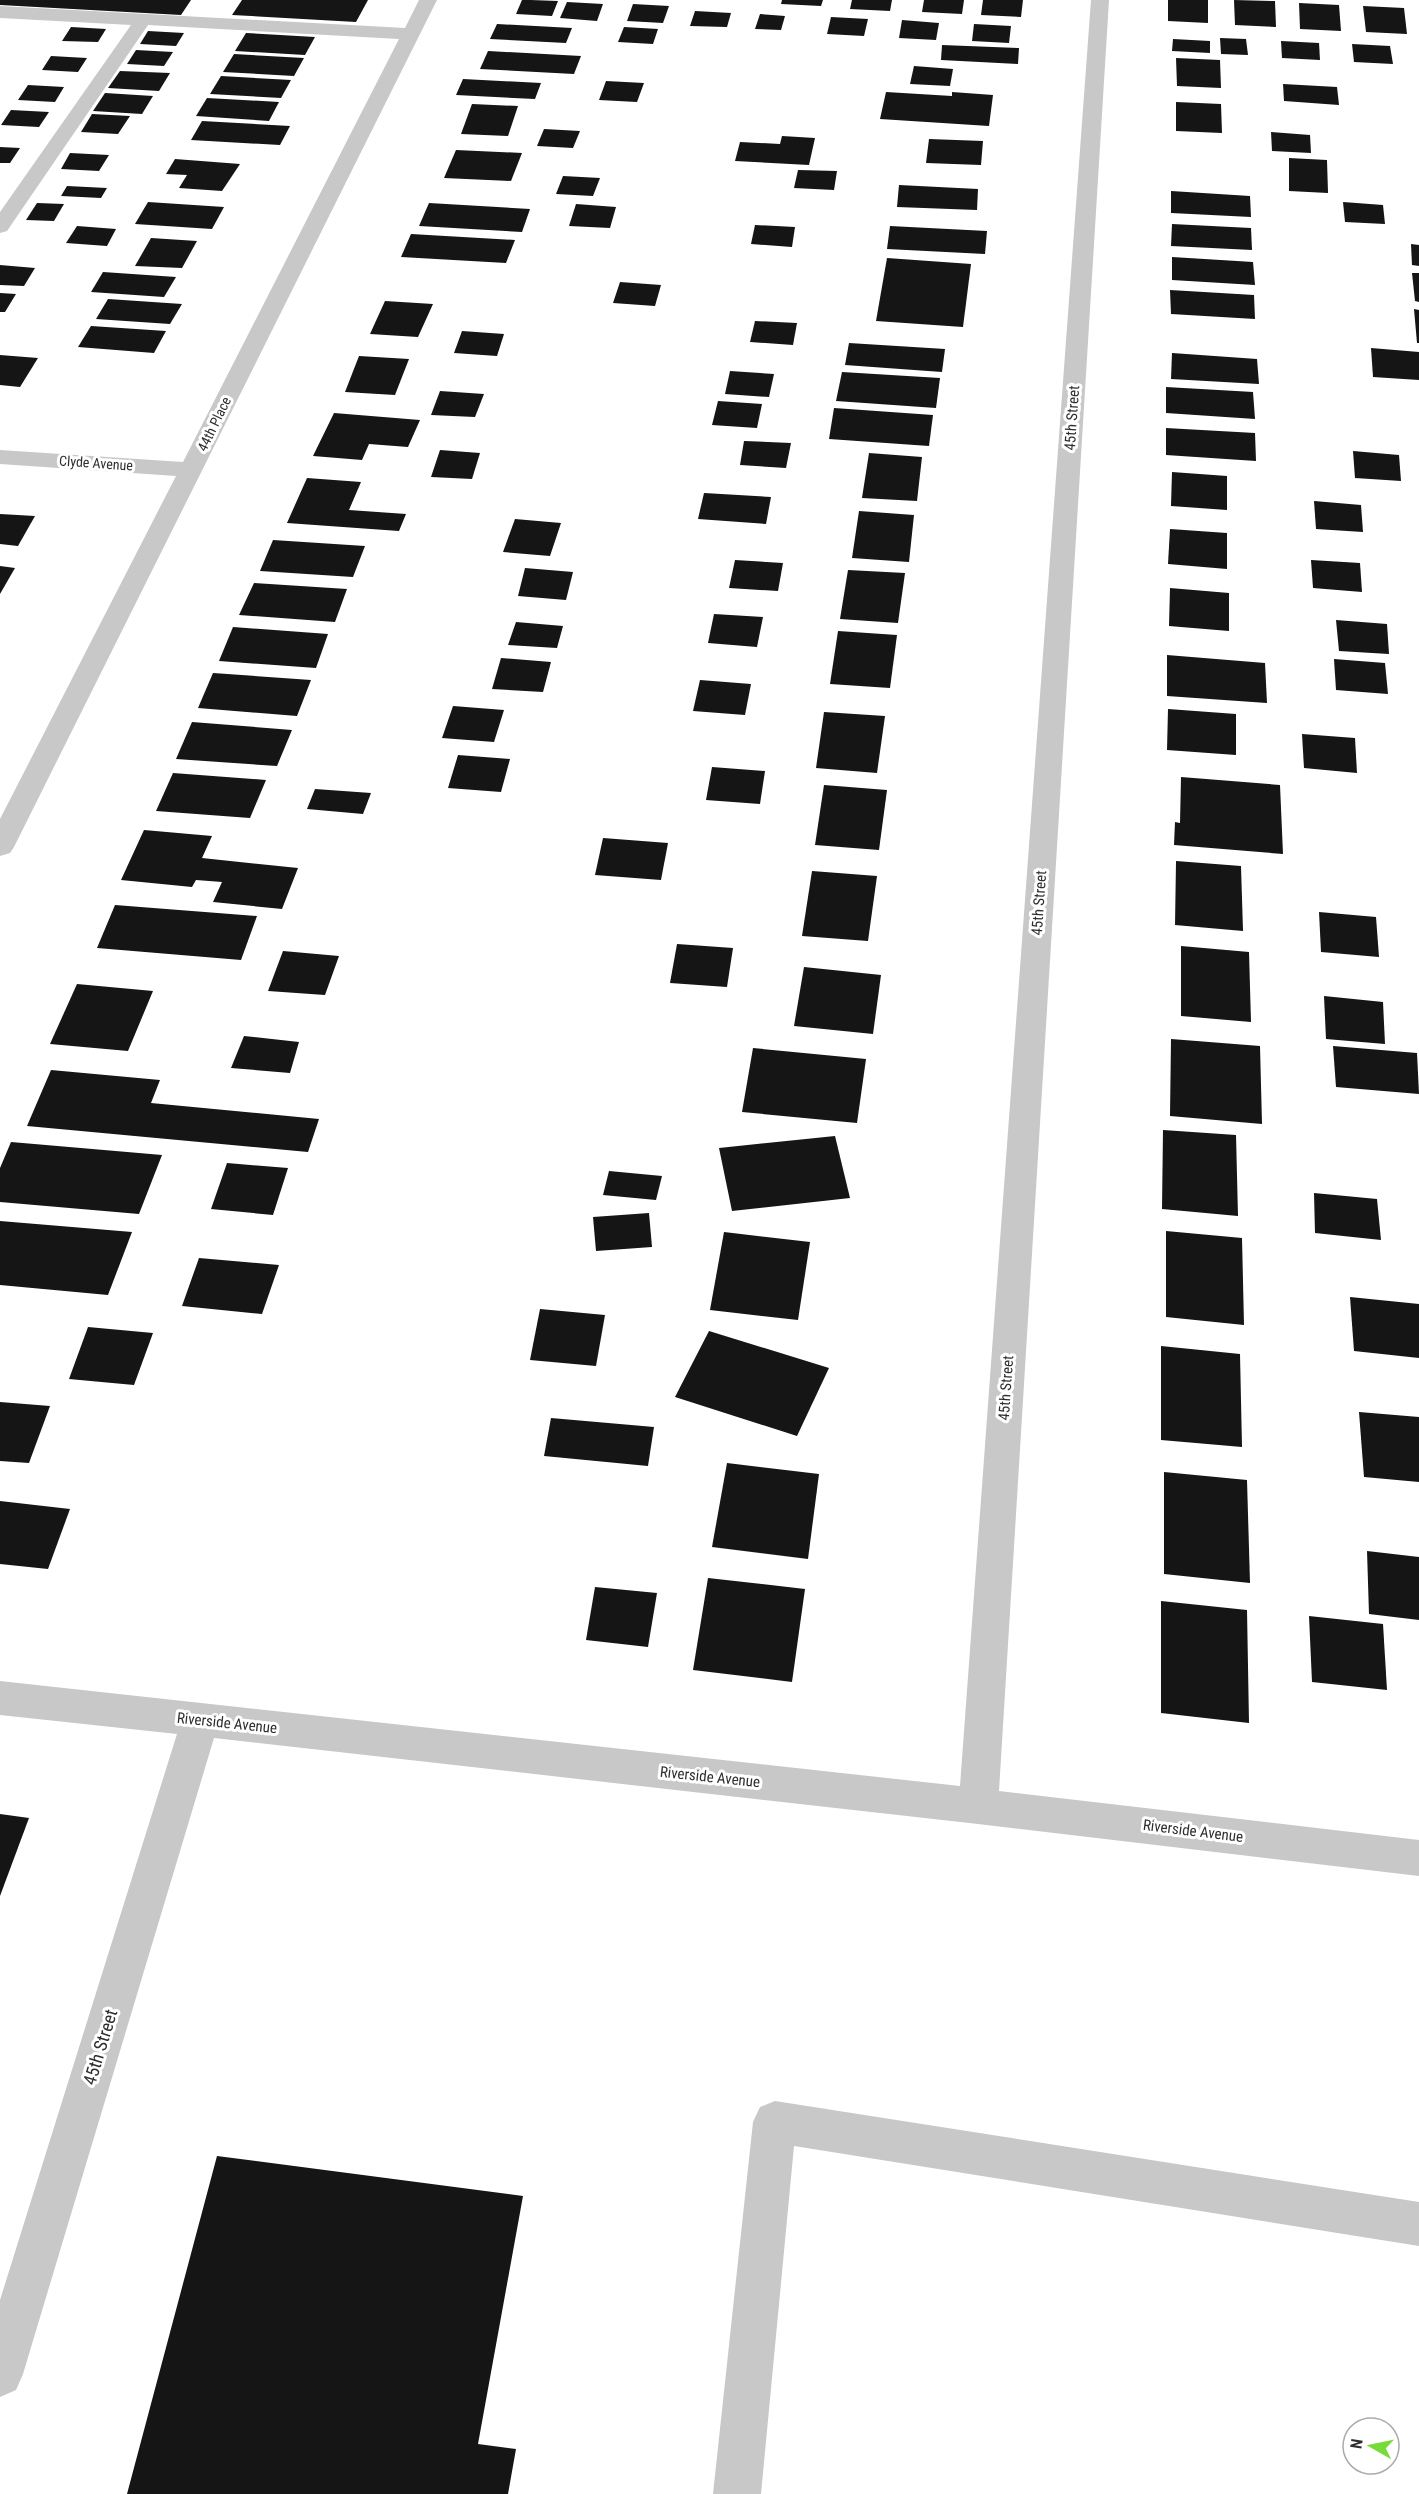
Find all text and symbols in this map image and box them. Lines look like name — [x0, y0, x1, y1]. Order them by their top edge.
street label: 45th Street — [1061, 385, 1083, 451]
street label: 44th Place — [194, 394, 234, 454]
street label: Clyde Avenue — [59, 452, 134, 474]
street label: 45th Street — [1028, 870, 1050, 936]
street label: 45th Street — [995, 1355, 1017, 1421]
street label: Riverside Avenue — [176, 1709, 278, 1737]
street label: Riverside Avenue — [659, 1763, 761, 1791]
street label: Riverside Avenue — [1142, 1816, 1244, 1846]
street label: 45th Street — [79, 2007, 121, 2087]
north arrow — [1341, 2416, 1401, 2476]
text: N — [1347, 2437, 1367, 2450]

